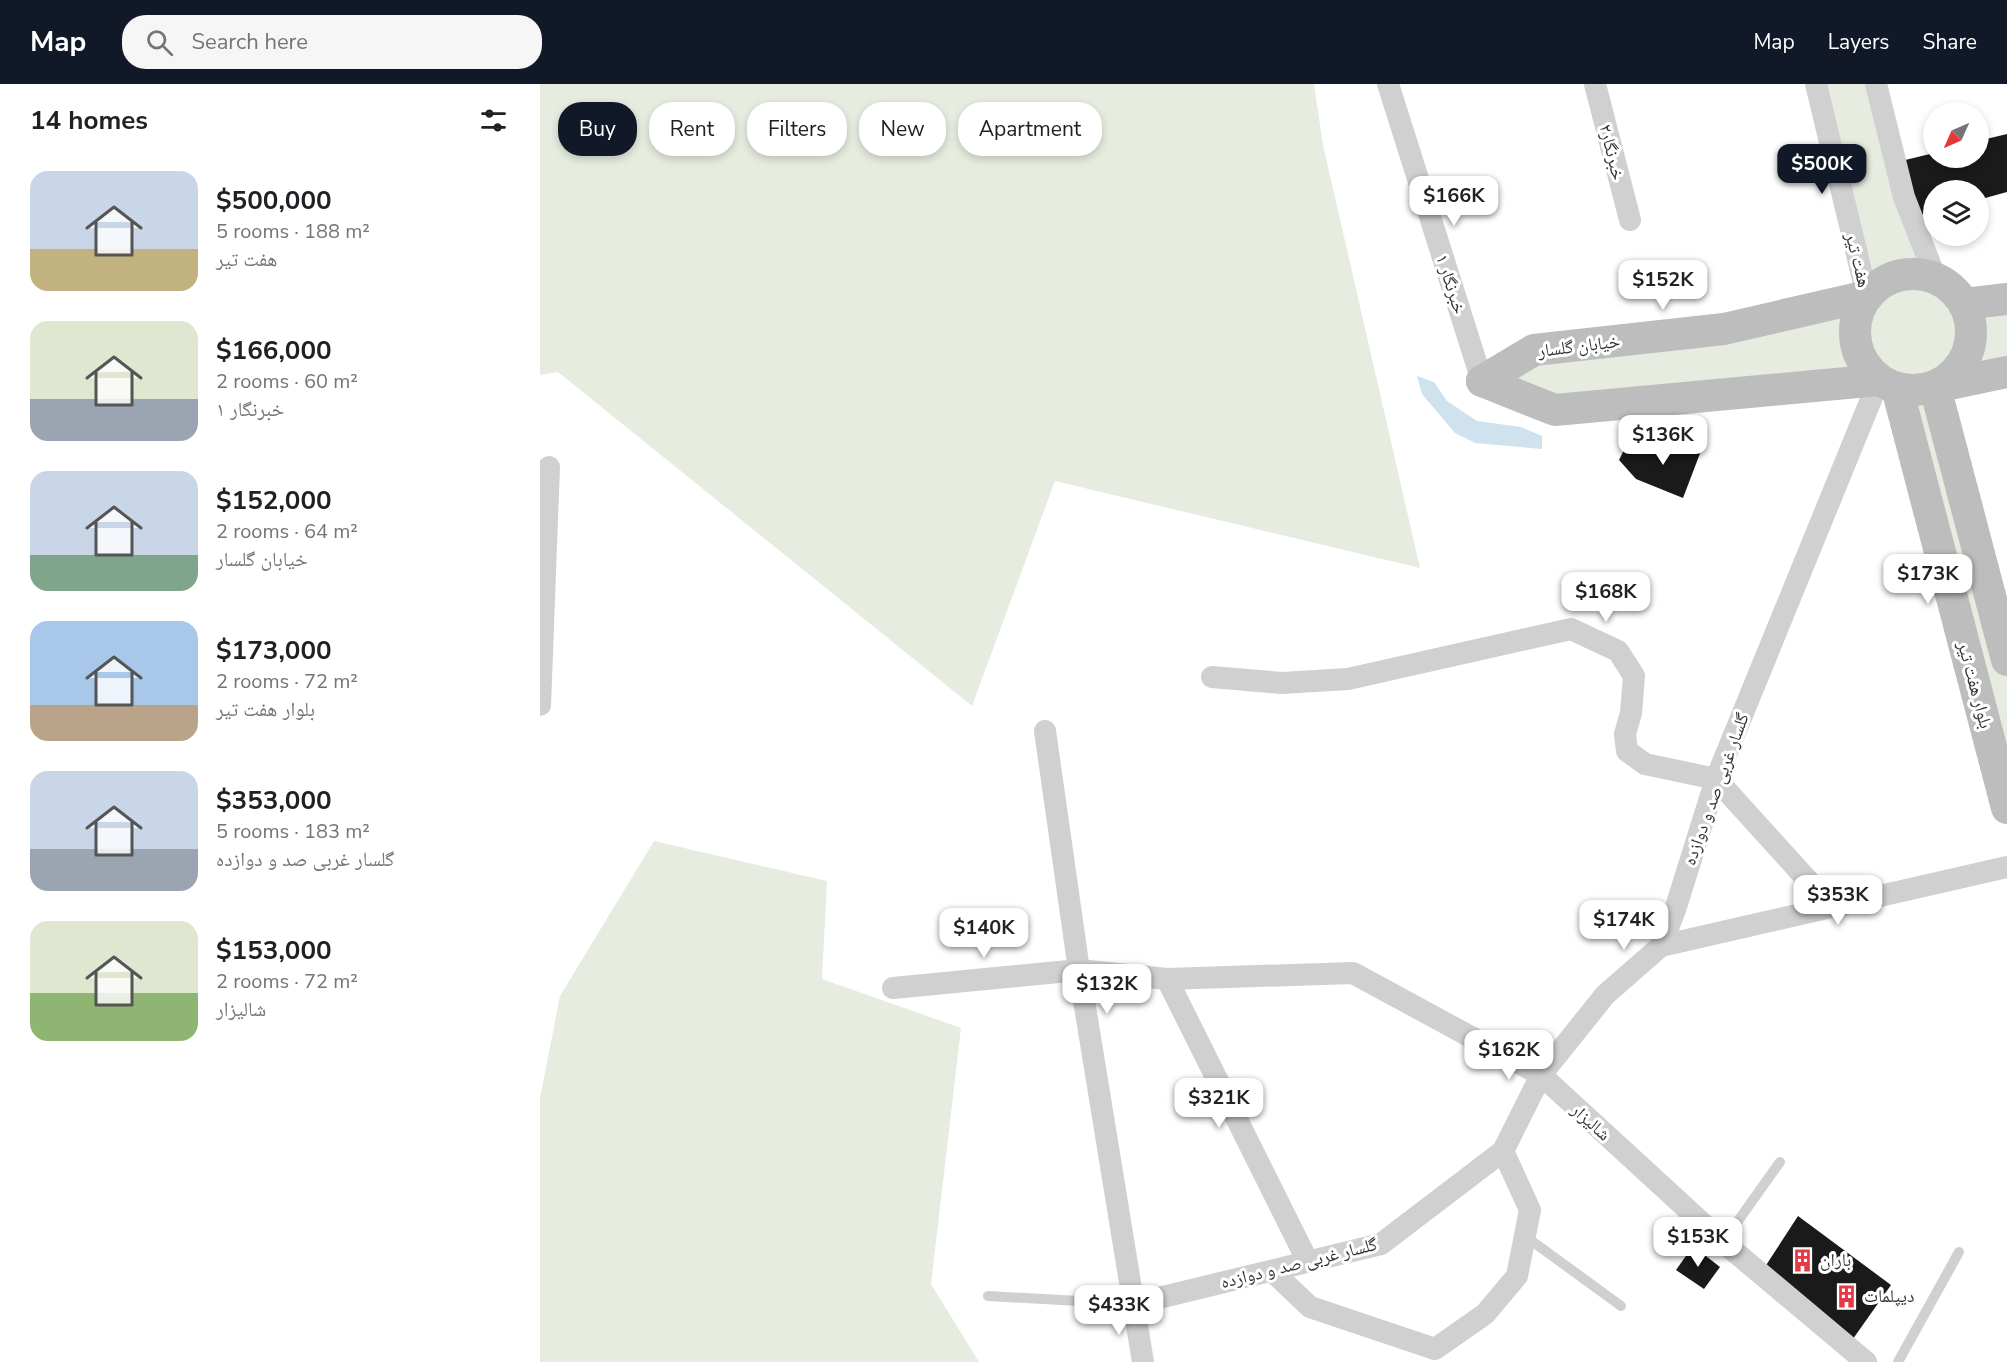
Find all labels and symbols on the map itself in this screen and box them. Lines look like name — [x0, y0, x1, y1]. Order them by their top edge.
north arrow — [1923, 102, 1989, 168]
street label: خبرنگار۲ — [1593, 122, 1631, 182]
pin: $500K — [1780, 144, 1864, 195]
pin: $166K — [1412, 176, 1496, 227]
street label: هفت تیر — [1839, 229, 1876, 290]
street label: خبرنگار ۱ — [1430, 251, 1472, 317]
pin: $152K — [1621, 260, 1705, 311]
street label: خیابان گلسار — [1536, 329, 1621, 363]
pin: $136K — [1621, 415, 1705, 466]
pin: $173K — [1886, 554, 1970, 605]
pin: $168K — [1564, 572, 1648, 623]
street label: بلوار هفت تیر — [1952, 638, 1998, 731]
street label: گلسار غربی صد و دوازده — [1677, 709, 1755, 869]
pin: $353K — [1796, 875, 1880, 926]
pin: $174K — [1582, 900, 1666, 951]
pin: $140K — [942, 908, 1026, 959]
pin: $132K — [1065, 964, 1149, 1015]
pin: $162K — [1467, 1030, 1551, 1081]
pin: $321K — [1177, 1078, 1261, 1129]
street label: شالیزار — [1565, 1097, 1616, 1146]
pin: $153K — [1656, 1217, 1740, 1268]
street label: گلسار غربی صد و دوازده — [1218, 1232, 1380, 1294]
building icon: باران — [1789, 1247, 1815, 1273]
place label: باران — [1820, 1248, 1851, 1272]
building icon: دیپلمات — [1833, 1283, 1859, 1309]
place label: دیپلمات — [1864, 1284, 1914, 1308]
pin: $433K — [1077, 1285, 1161, 1336]

